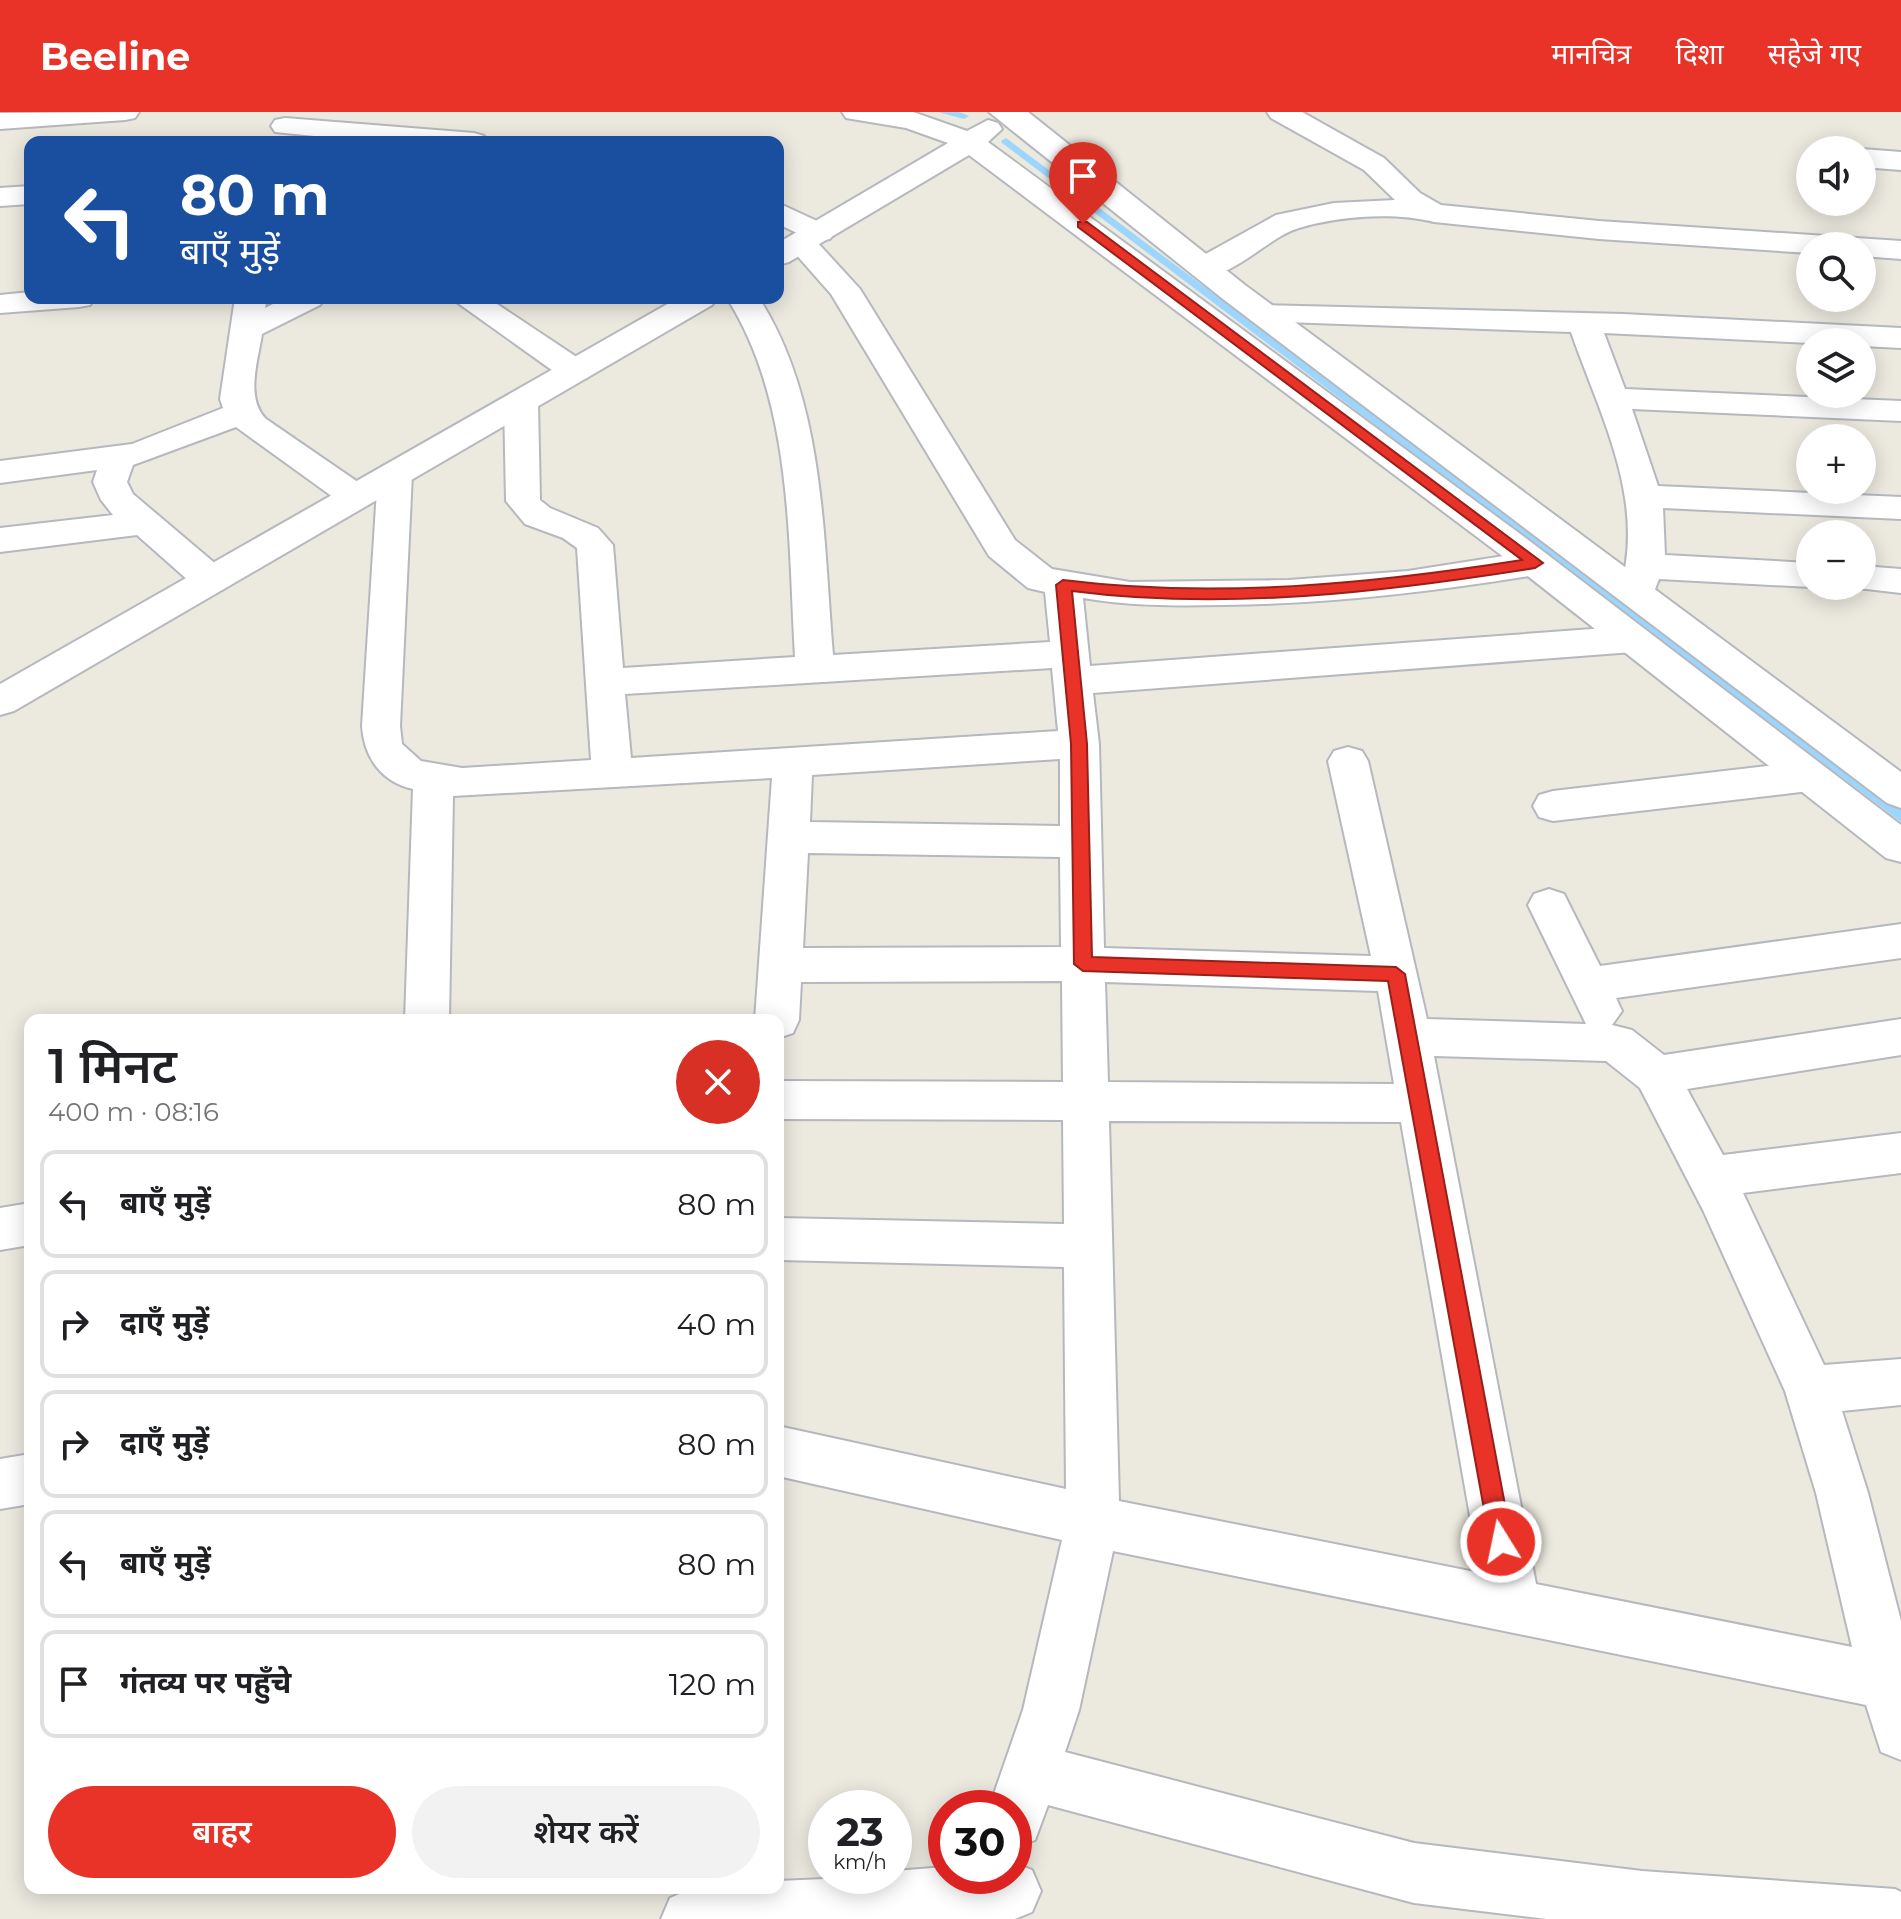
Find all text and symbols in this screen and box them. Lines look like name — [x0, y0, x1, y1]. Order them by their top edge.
text: Beeline — [40, 33, 190, 80]
text: मानचित्र — [1551, 37, 1631, 71]
text: दिशा — [1675, 37, 1724, 71]
text: सहेजे गए — [1768, 37, 1861, 71]
map controls — [1796, 136, 1876, 600]
button: sound — [1796, 136, 1876, 216]
pin — [1049, 142, 1117, 224]
icon: arrive — [1061, 154, 1105, 198]
text: 80 m — [180, 161, 330, 229]
icon: left — [48, 168, 152, 272]
text: बाएँ मुड़ें — [180, 229, 280, 273]
button: search — [1796, 232, 1876, 312]
button: layers — [1796, 328, 1876, 408]
button: + — [1796, 424, 1876, 504]
button: − — [1796, 520, 1876, 600]
text: 1 मिनट — [48, 1037, 177, 1095]
button: close — [676, 1040, 760, 1124]
text: 400 m · 08:16 — [48, 1096, 219, 1128]
icon: left — [52, 1182, 96, 1226]
text: बाएँ मुड़ें — [120, 1184, 211, 1221]
text: 80 m — [677, 1186, 756, 1223]
icon: right — [52, 1302, 96, 1346]
text: दाएँ मुड़ें — [120, 1304, 209, 1341]
text: 40 m — [677, 1306, 756, 1343]
icon: right — [52, 1422, 96, 1466]
text: दाएँ मुड़ें — [120, 1424, 209, 1461]
text: 80 m — [677, 1426, 756, 1463]
position arrow — [1459, 1500, 1543, 1584]
icon: left — [52, 1542, 96, 1586]
text: बाएँ मुड़ें — [120, 1544, 211, 1581]
text: 80 m — [677, 1546, 756, 1583]
icon: arrive — [52, 1662, 96, 1706]
text: गंतव्य पर पहुँचे — [120, 1664, 291, 1701]
text: 120 m — [669, 1666, 756, 1703]
button: बाहर — [48, 1786, 396, 1878]
button: शेयर करें — [412, 1786, 760, 1878]
speed limit sign: 30 — [928, 1790, 1032, 1894]
text: 23 — [836, 1807, 884, 1856]
text: km/h — [833, 1850, 887, 1874]

